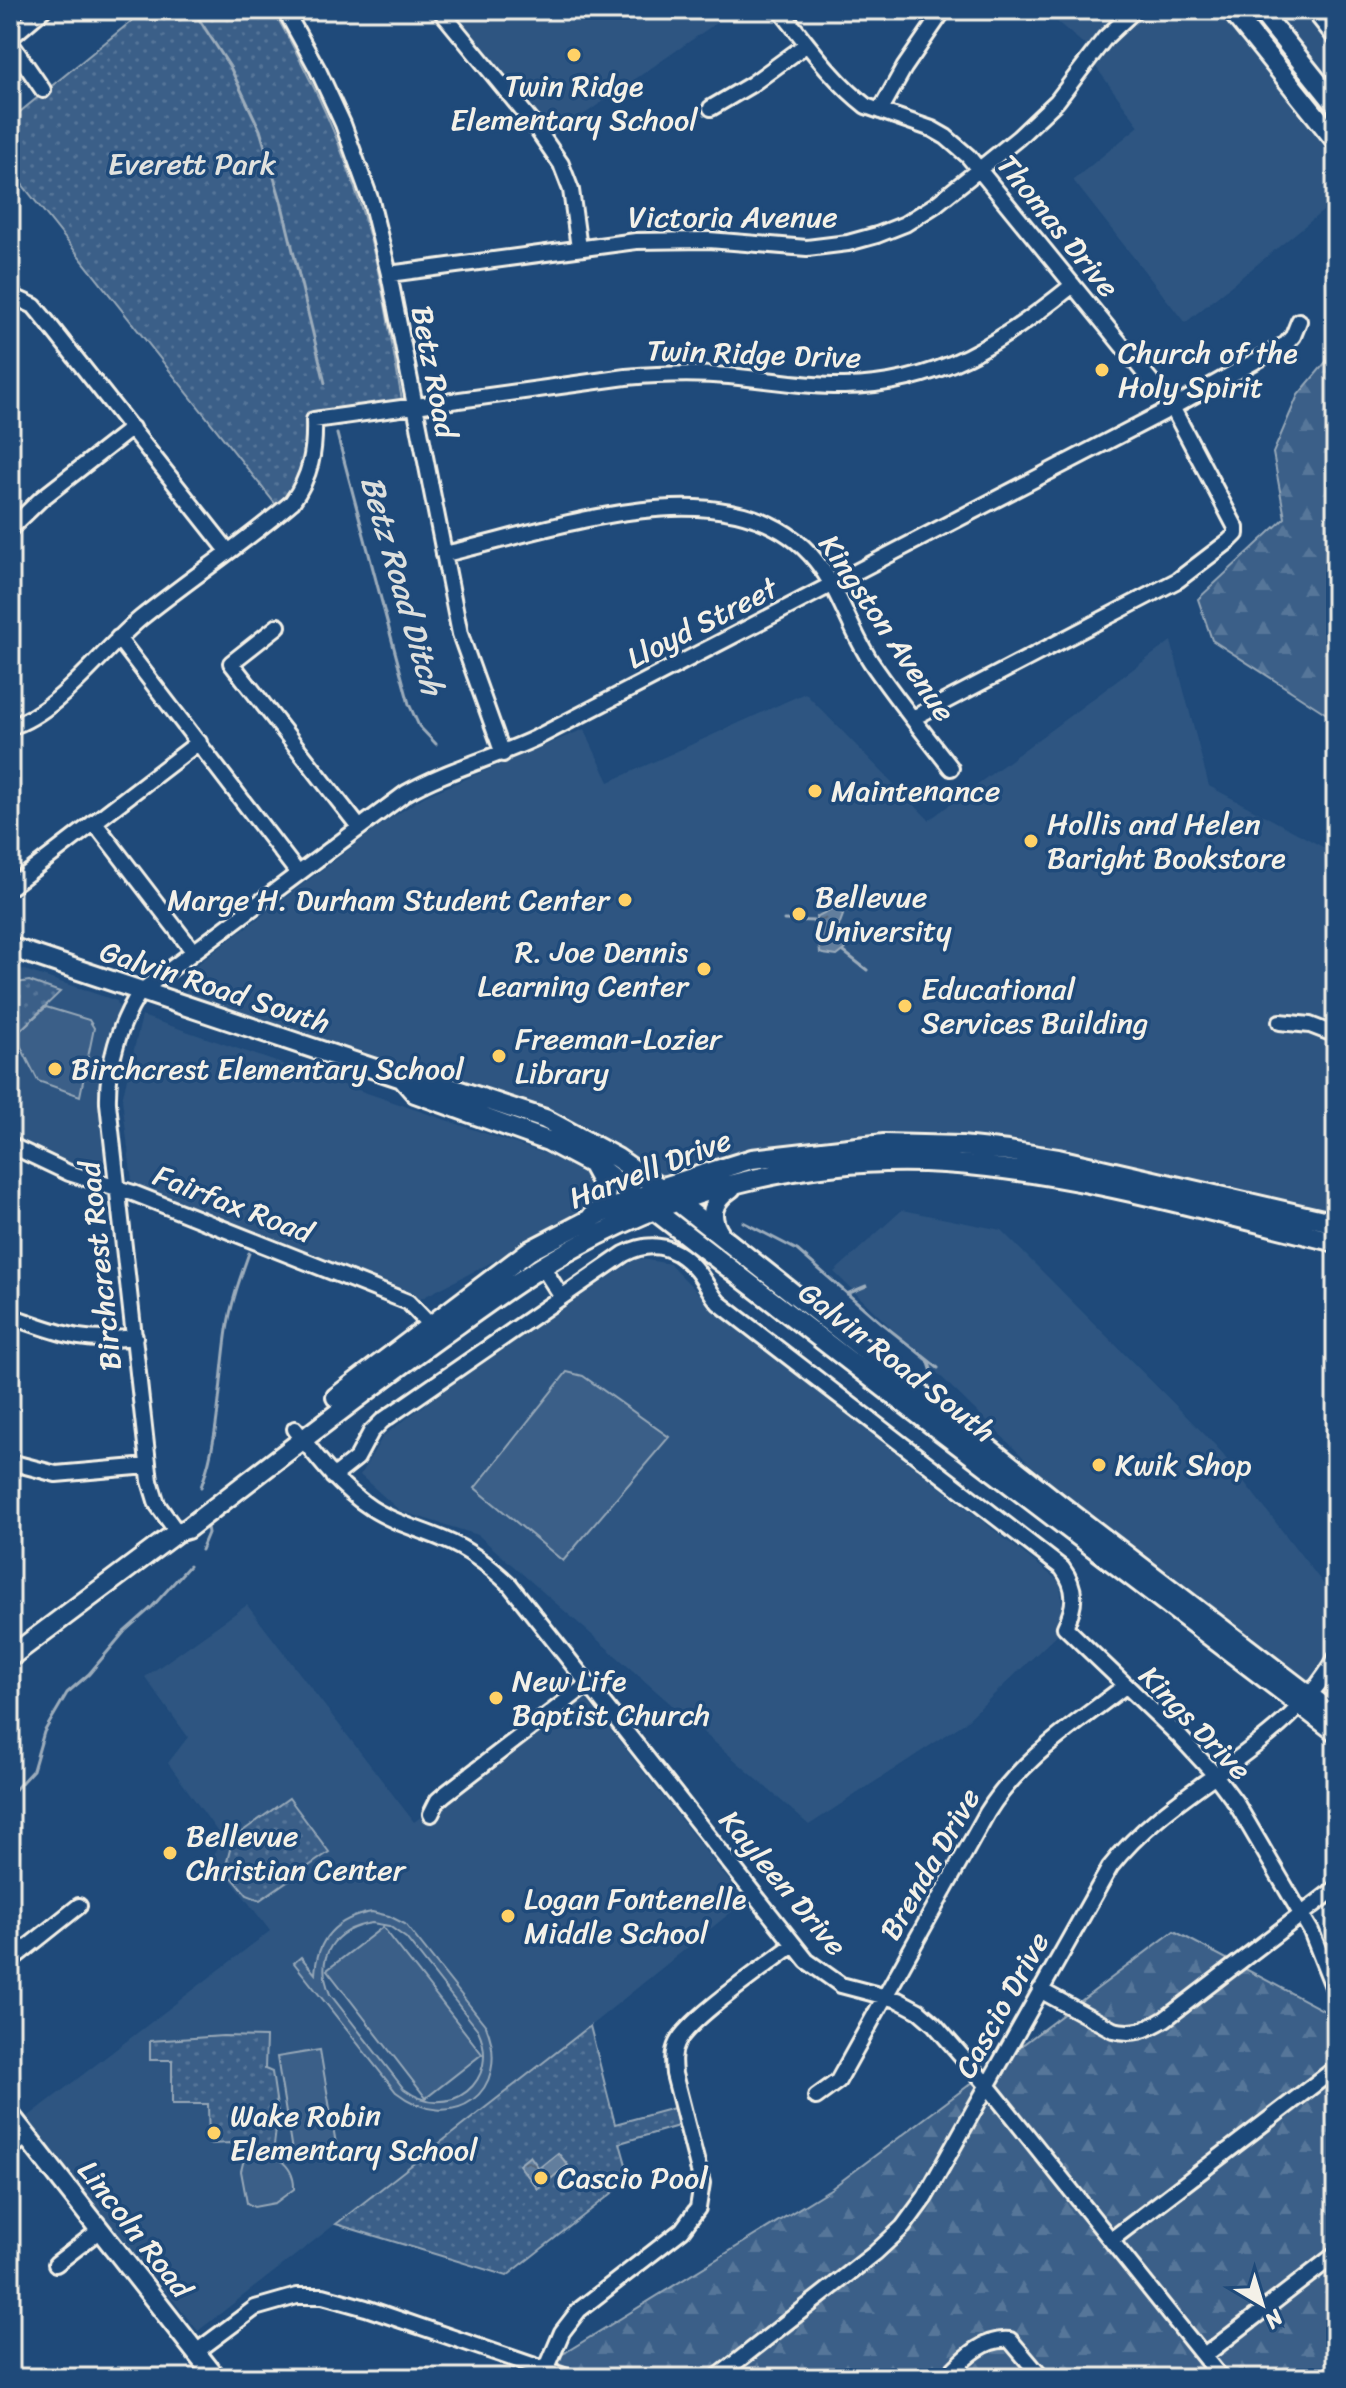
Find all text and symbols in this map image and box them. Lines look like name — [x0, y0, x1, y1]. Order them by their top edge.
marker: Twin Ridge Elementary School — [565, 46, 583, 64]
place label: Twin Ridge Elementary School — [450, 59, 698, 147]
park label: Everett Park — [108, 137, 277, 191]
street label: Thomas Drive — [982, 141, 1134, 311]
street label: Victoria Avenue — [628, 190, 838, 244]
street label: Betz Road — [395, 301, 474, 445]
street label: Twin Ridge Drive — [646, 323, 862, 385]
place label: Church of the Holy Spirit — [1118, 326, 1298, 414]
marker: Church of the Holy Spirit — [1093, 361, 1111, 379]
water label: Betz Road Ditch — [343, 469, 461, 704]
street label: Kingston Avenue — [804, 522, 970, 734]
street label: Lloyd Street — [617, 561, 789, 684]
place label: Maintenance — [831, 764, 1000, 818]
marker: Maintenance — [806, 782, 824, 800]
place label: Hollis and Helen Baright Bookstore — [1047, 797, 1286, 885]
marker: Hollis and Helen Baright Bookstore — [1022, 832, 1040, 850]
place label: Bellevue University — [815, 870, 952, 958]
place label: Marge H. Durham Student Center — [167, 873, 611, 927]
marker: Marge H. Durham Student Center — [616, 891, 634, 909]
marker: Bellevue University — [790, 905, 808, 923]
street label: Galvin Road South — [93, 924, 337, 1050]
place label: R. Joe Dennis Learning Center — [478, 925, 690, 1013]
marker: R. Joe Dennis Learning Center — [695, 960, 713, 978]
place label: Educational Services Building — [921, 962, 1148, 1050]
marker: Educational Services Building — [896, 997, 914, 1015]
place label: Freeman-Lozier Library — [515, 1012, 723, 1100]
place label: Birchcrest Elementary School — [71, 1042, 465, 1096]
marker: Freeman-Lozier Library — [490, 1047, 508, 1065]
marker: Birchcrest Elementary School — [46, 1060, 64, 1078]
street label: Harvell Drive — [561, 1113, 739, 1225]
street label: Fairfax Road — [145, 1149, 323, 1260]
street label: Birchcrest Road — [62, 1157, 138, 1373]
street label: Galvin Road South — [786, 1267, 1008, 1457]
place label: Kwik Shop — [1115, 1438, 1252, 1492]
marker: Kwik Shop — [1090, 1456, 1108, 1474]
street label: Kings Drive — [1125, 1652, 1265, 1794]
place label: New Life Baptist Church — [512, 1654, 710, 1742]
marker: New Life Baptist Church — [487, 1689, 505, 1707]
street label: Brenda Drive — [864, 1777, 996, 1951]
street label: Kayleen Drive — [705, 1797, 861, 1969]
place label: Bellevue Christian Center — [186, 1809, 407, 1897]
marker: Bellevue Christian Center — [161, 1844, 179, 1862]
place label: Logan Fontenelle Middle School — [524, 1872, 746, 1960]
marker: Logan Fontenelle Middle School — [499, 1907, 517, 1925]
street label: Cascio Drive — [939, 1921, 1065, 2089]
place label: Wake Robin Elementary School — [230, 2089, 478, 2177]
marker: Wake Robin Elementary School — [205, 2124, 223, 2142]
street label: Lincoln Road — [63, 2147, 208, 2312]
place label: Cascio Pool — [557, 2151, 709, 2205]
marker: Cascio Pool — [532, 2169, 550, 2187]
north arrow — [1222, 2264, 1302, 2344]
text: N — [1255, 2299, 1293, 2340]

